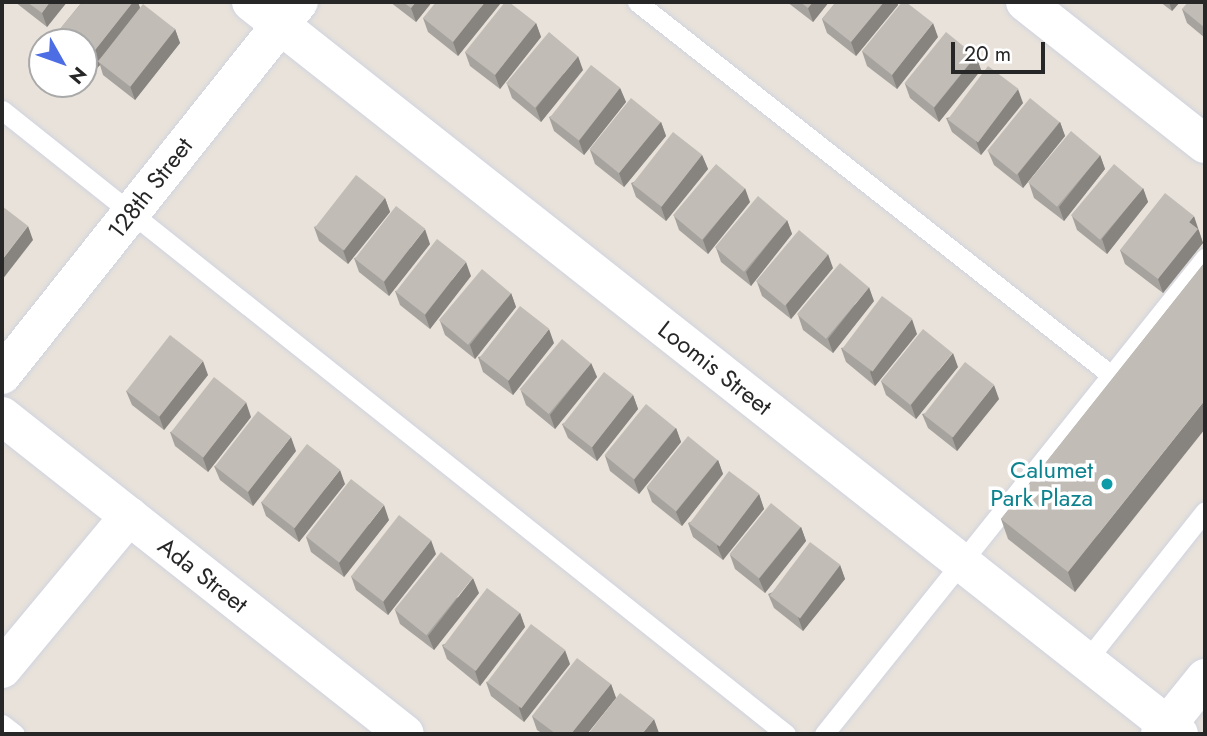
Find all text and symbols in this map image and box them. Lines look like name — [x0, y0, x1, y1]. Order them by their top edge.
north arrow — [28, 28, 98, 98]
scale bar — [955, 28, 1050, 72]
text: 20 m — [964, 39, 1011, 69]
text: N — [63, 61, 93, 90]
street label: 128th Street — [102, 132, 198, 244]
street label: Loomis Street — [653, 315, 777, 421]
place label: Calumet Park Plaza — [990, 456, 1093, 512]
marker: Calumet Park Plaza — [1099, 476, 1115, 492]
street label: Ada Street — [153, 531, 253, 619]

